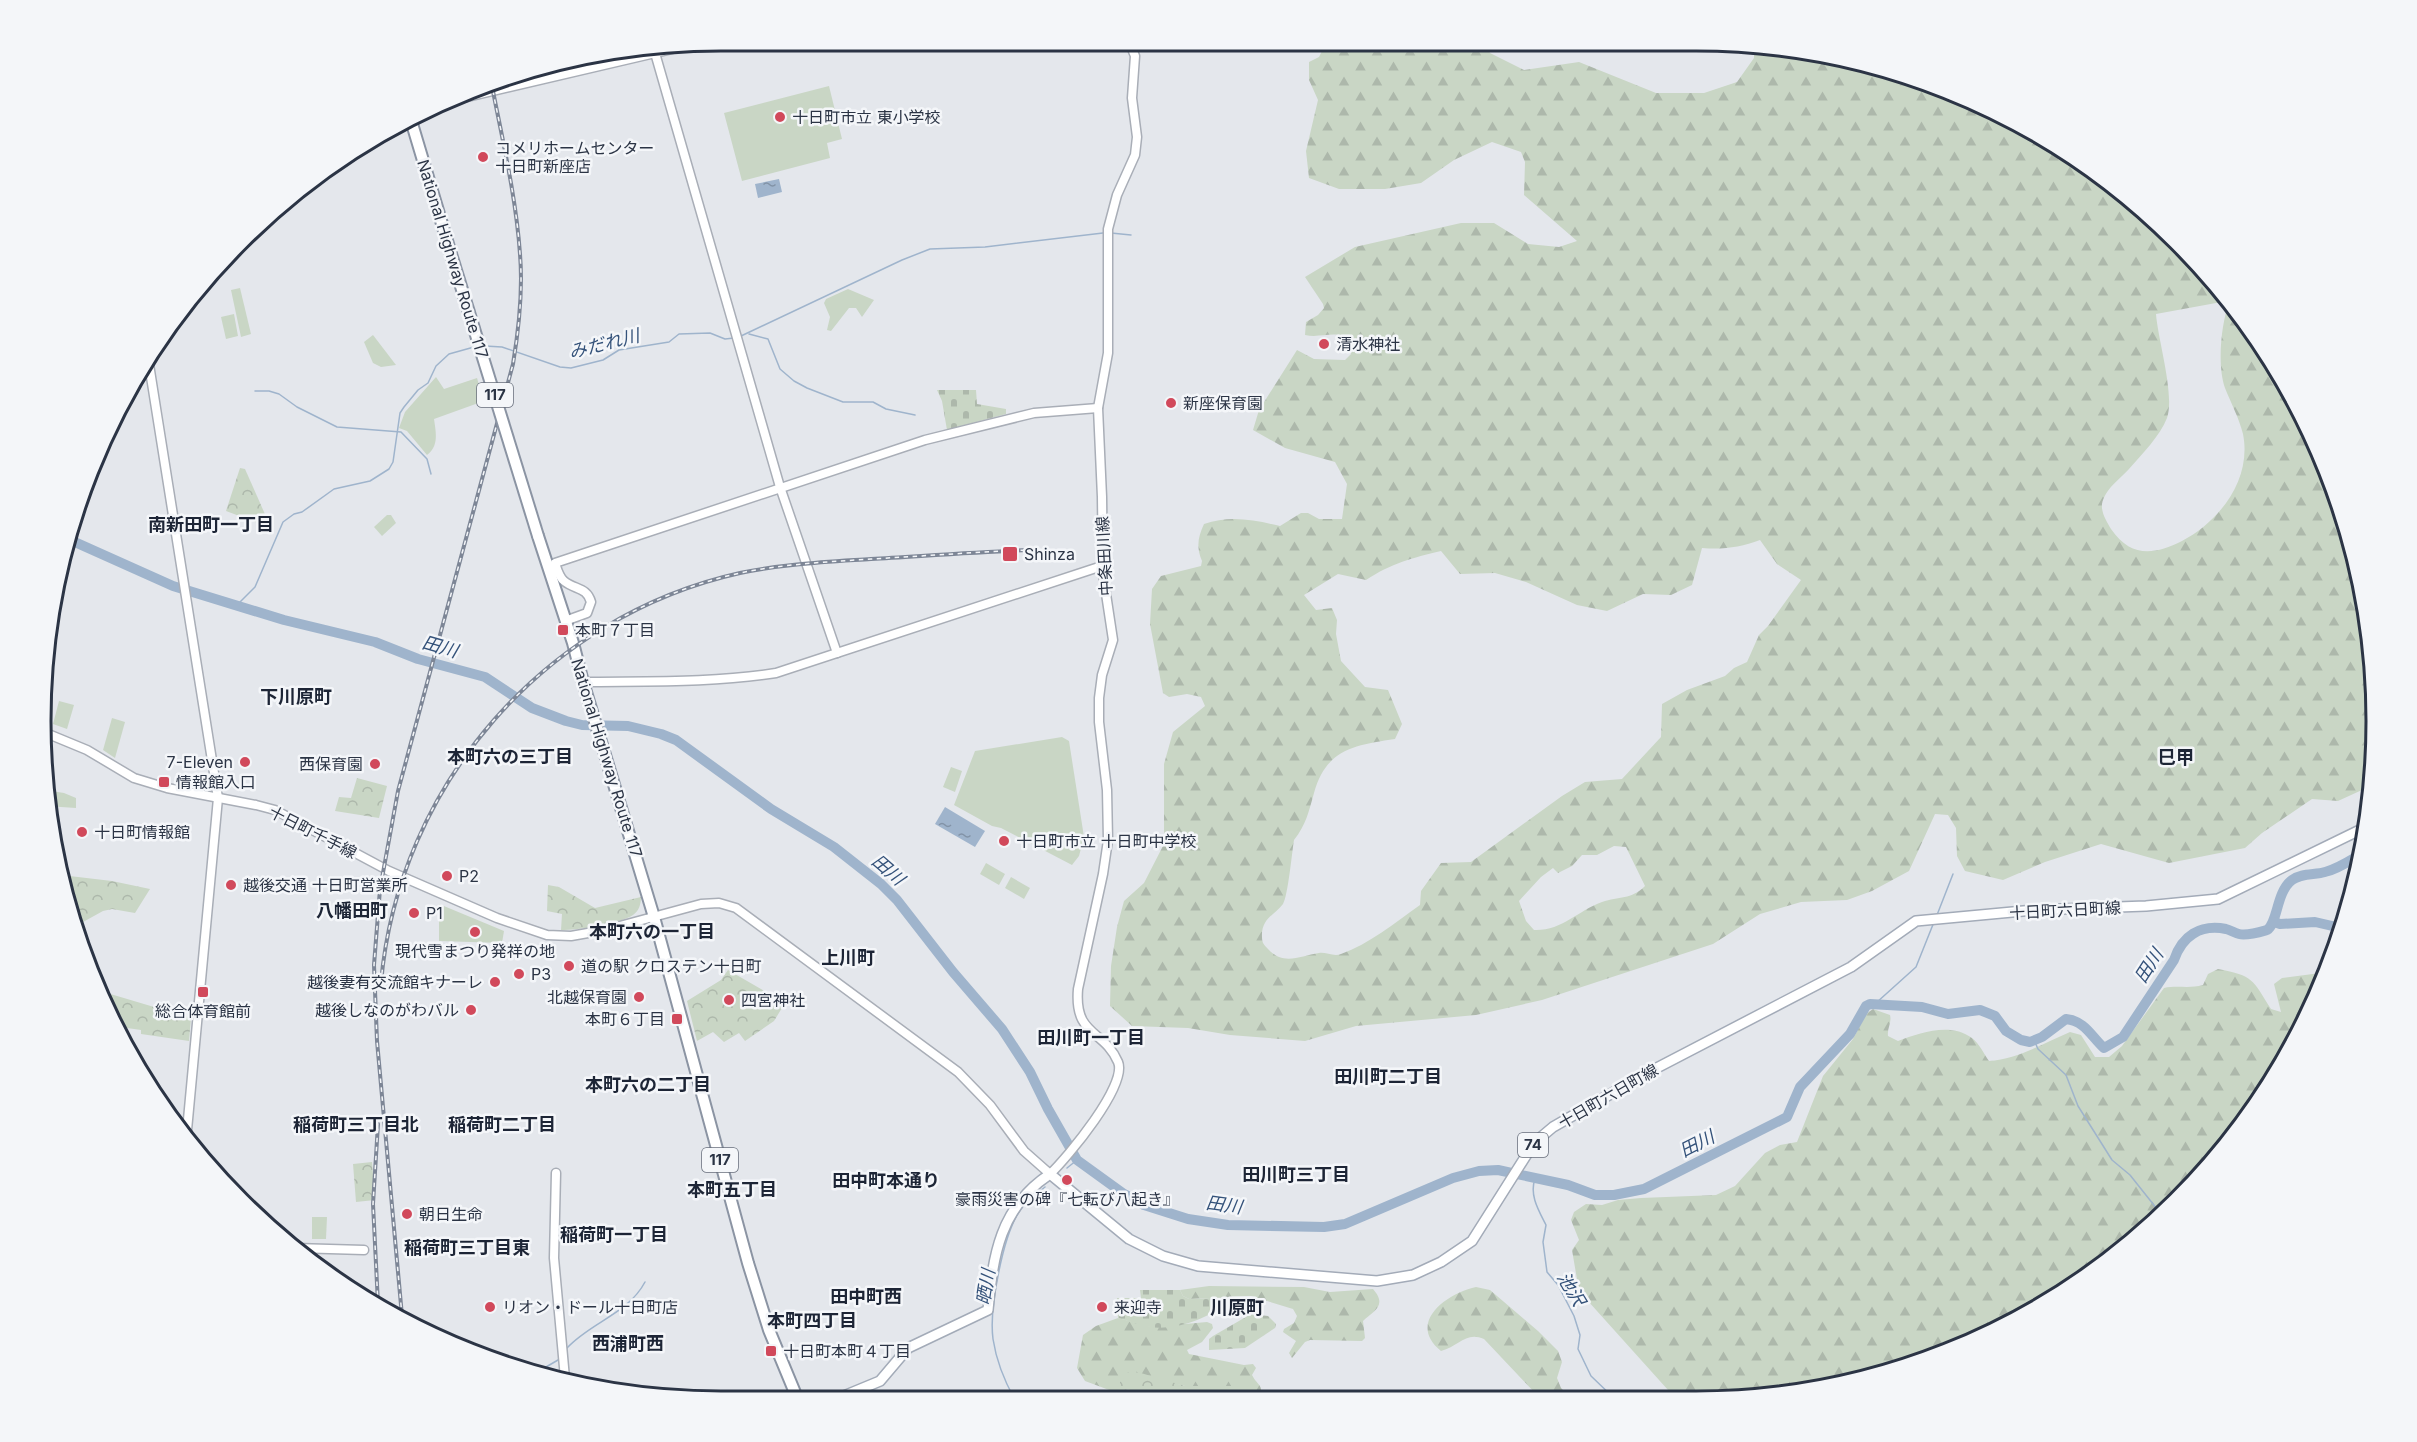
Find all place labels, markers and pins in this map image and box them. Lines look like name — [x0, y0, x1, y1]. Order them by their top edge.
place label: 十日町市立 東小学校 — [792, 107, 941, 127]
marker: 十日町市立 東小学校 — [773, 110, 787, 124]
place label: コメリホームセンター 十日町新座店 — [495, 138, 655, 176]
marker: コメリホームセンター 十日町新座店 — [476, 150, 490, 164]
place label: 清水神社 — [1336, 334, 1400, 354]
marker: 清水神社 — [1317, 337, 1331, 351]
place label: 新座保育園 — [1183, 393, 1263, 413]
marker: 新座保育園 — [1164, 396, 1178, 410]
place label: Shinza — [1024, 544, 1075, 564]
marker: Shinza — [1001, 545, 1019, 563]
place label: 本町７丁目 — [575, 620, 655, 640]
marker: 本町７丁目 — [556, 623, 570, 637]
place label: 7-Eleven — [167, 752, 233, 772]
place label: 西保育園 — [299, 754, 363, 774]
marker: 7-Eleven — [238, 755, 252, 769]
marker: 西保育園 — [368, 757, 382, 771]
place label: 情報館入口 — [176, 772, 256, 792]
marker: 情報館入口 — [157, 775, 171, 789]
place label: 十日町情報館 — [94, 822, 190, 842]
marker: 十日町情報館 — [75, 825, 89, 839]
place label: 十日町市立 十日町中学校 — [1016, 831, 1197, 851]
marker: 十日町市立 十日町中学校 — [997, 834, 1011, 848]
place label: P2 — [459, 866, 479, 886]
marker: P2 — [440, 869, 454, 883]
place label: 越後交通 十日町営業所 — [243, 875, 408, 895]
marker: 越後交通 十日町営業所 — [224, 878, 238, 892]
place label: P1 — [426, 903, 443, 923]
marker: P1 — [407, 906, 421, 920]
marker: 現代雪まつり発祥の地 — [468, 925, 482, 939]
place label: 現代雪まつり発祥の地 — [395, 941, 555, 961]
place label: 道の駅 クロステン十日町 — [581, 956, 762, 976]
marker: 道の駅 クロステン十日町 — [562, 959, 576, 973]
place label: P3 — [531, 964, 551, 984]
marker: P3 — [512, 967, 526, 981]
place label: 越後妻有交流館キナーレ — [307, 972, 483, 992]
marker: 越後妻有交流館キナーレ — [488, 975, 502, 989]
marker: 総合体育館前 — [196, 985, 210, 999]
place label: 北越保育園 — [547, 987, 627, 1007]
marker: 北越保育園 — [632, 990, 646, 1004]
place label: 四宮神社 — [741, 990, 805, 1010]
marker: 四宮神社 — [722, 993, 736, 1007]
place label: 越後しなのがわバル — [315, 1000, 459, 1020]
place label: 総合体育館前 — [155, 1001, 251, 1021]
marker: 越後しなのがわバル — [464, 1003, 478, 1017]
place label: 本町６丁目 — [585, 1009, 665, 1029]
marker: 本町６丁目 — [670, 1012, 684, 1026]
marker: 豪雨災害の碑『七転び八起き』 — [1060, 1173, 1074, 1187]
place label: 豪雨災害の碑『七転び八起き』 — [955, 1189, 1179, 1209]
place label: 朝日生命 — [419, 1204, 483, 1224]
marker: 朝日生命 — [400, 1207, 414, 1221]
place label: リオン・ドール十日町店 — [502, 1297, 678, 1317]
place label: 来迎寺 — [1114, 1297, 1162, 1317]
marker: リオン・ドール十日町店 — [483, 1300, 497, 1314]
marker: 来迎寺 — [1095, 1300, 1109, 1314]
place label: 十日町本町４丁目 — [783, 1341, 911, 1361]
marker: 十日町本町４丁目 — [764, 1344, 778, 1358]

